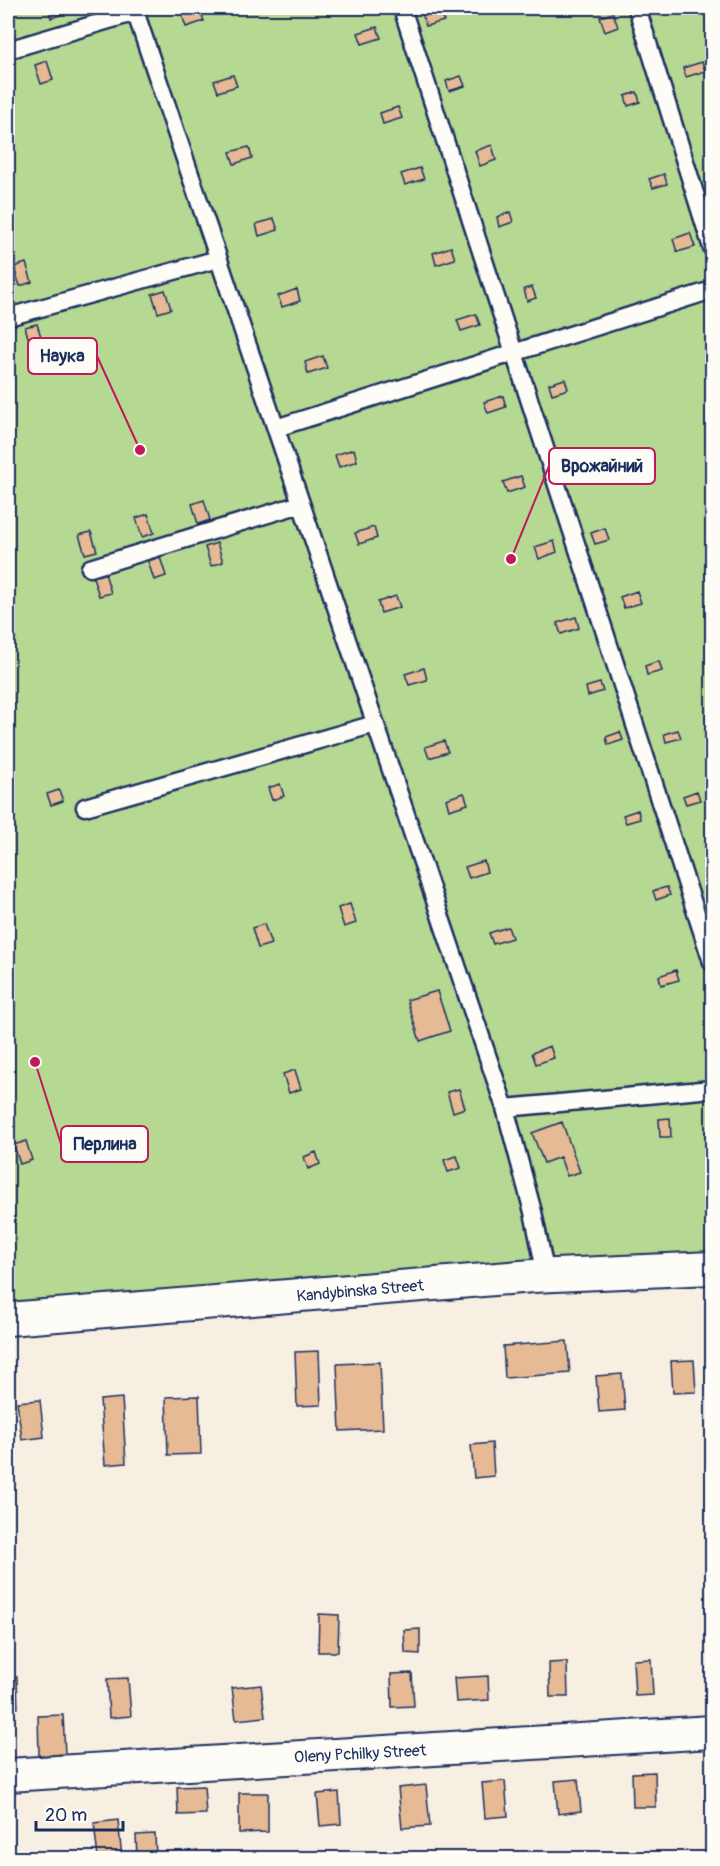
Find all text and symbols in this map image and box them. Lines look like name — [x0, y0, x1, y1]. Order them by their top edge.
callout: Наука — [28, 338, 97, 374]
text: Наука — [39, 345, 85, 368]
callout: Врожайний — [549, 448, 655, 484]
text: Врожайний — [561, 455, 643, 478]
callout: Перлина — [61, 1126, 148, 1162]
text: Перлина — [74, 1133, 137, 1156]
street label: Kandybinska Street — [296, 1275, 425, 1307]
street label: Oleny Pchilky Street — [294, 1741, 427, 1767]
scale bar — [36, 1794, 123, 1832]
text: 20 m — [45, 1804, 87, 1827]

